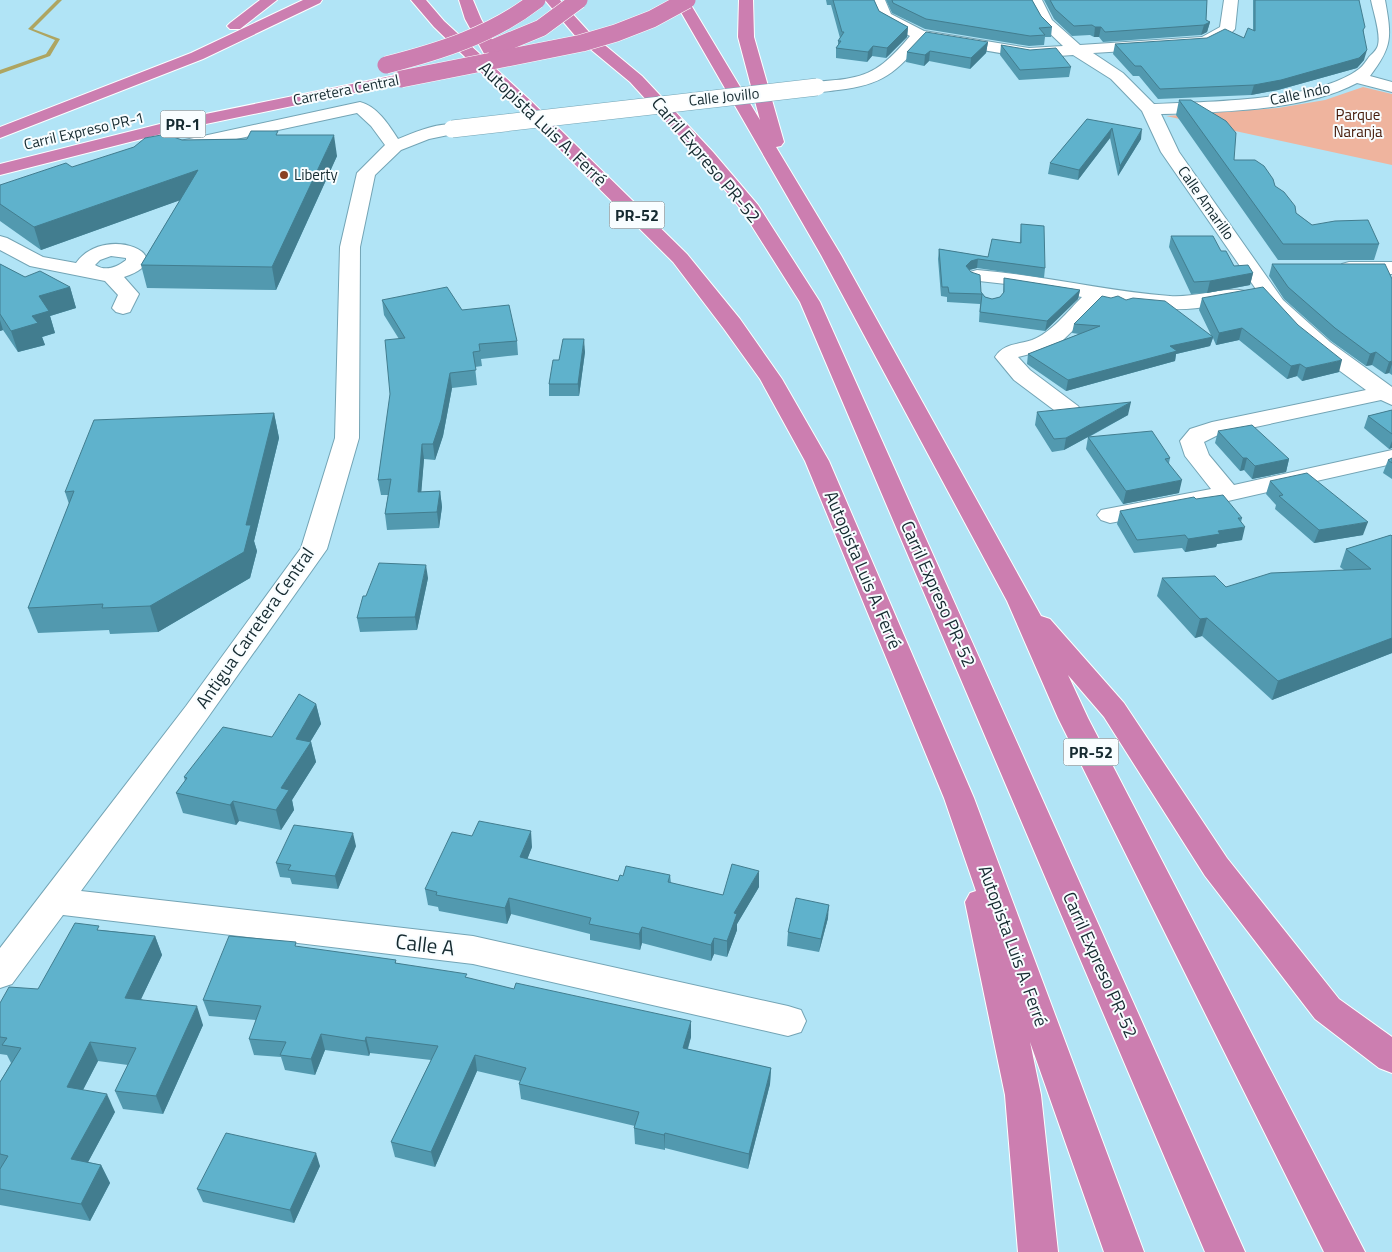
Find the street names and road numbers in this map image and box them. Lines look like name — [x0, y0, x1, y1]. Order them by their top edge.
street label: Autopista Luis A. Ferré — [473, 55, 614, 192]
street label: Carretera Central — [291, 68, 401, 111]
street label: Calle Indo — [1268, 76, 1332, 111]
street label: Calle Jovillo — [687, 81, 760, 112]
street label: Carril Expreso PR-52 — [645, 91, 767, 229]
street label: Carril Expreso PR-1 — [21, 105, 146, 156]
road number: PR-1 — [160, 110, 206, 138]
street label: Calle Amarillo — [1172, 161, 1240, 245]
road number: PR-52 — [610, 202, 664, 228]
street label: Autopista Luis A. Ferré — [818, 486, 909, 653]
street label: Carril Expreso PR-52 — [894, 516, 983, 671]
street label: Antigua Carretera Central — [189, 542, 320, 714]
road number: PR-52 — [1064, 739, 1118, 766]
street label: Autopista Luis A. Ferré — [972, 861, 1055, 1030]
street label: Carril Expreso PR-52 — [1056, 887, 1145, 1042]
street label: Calle A — [394, 925, 457, 964]

